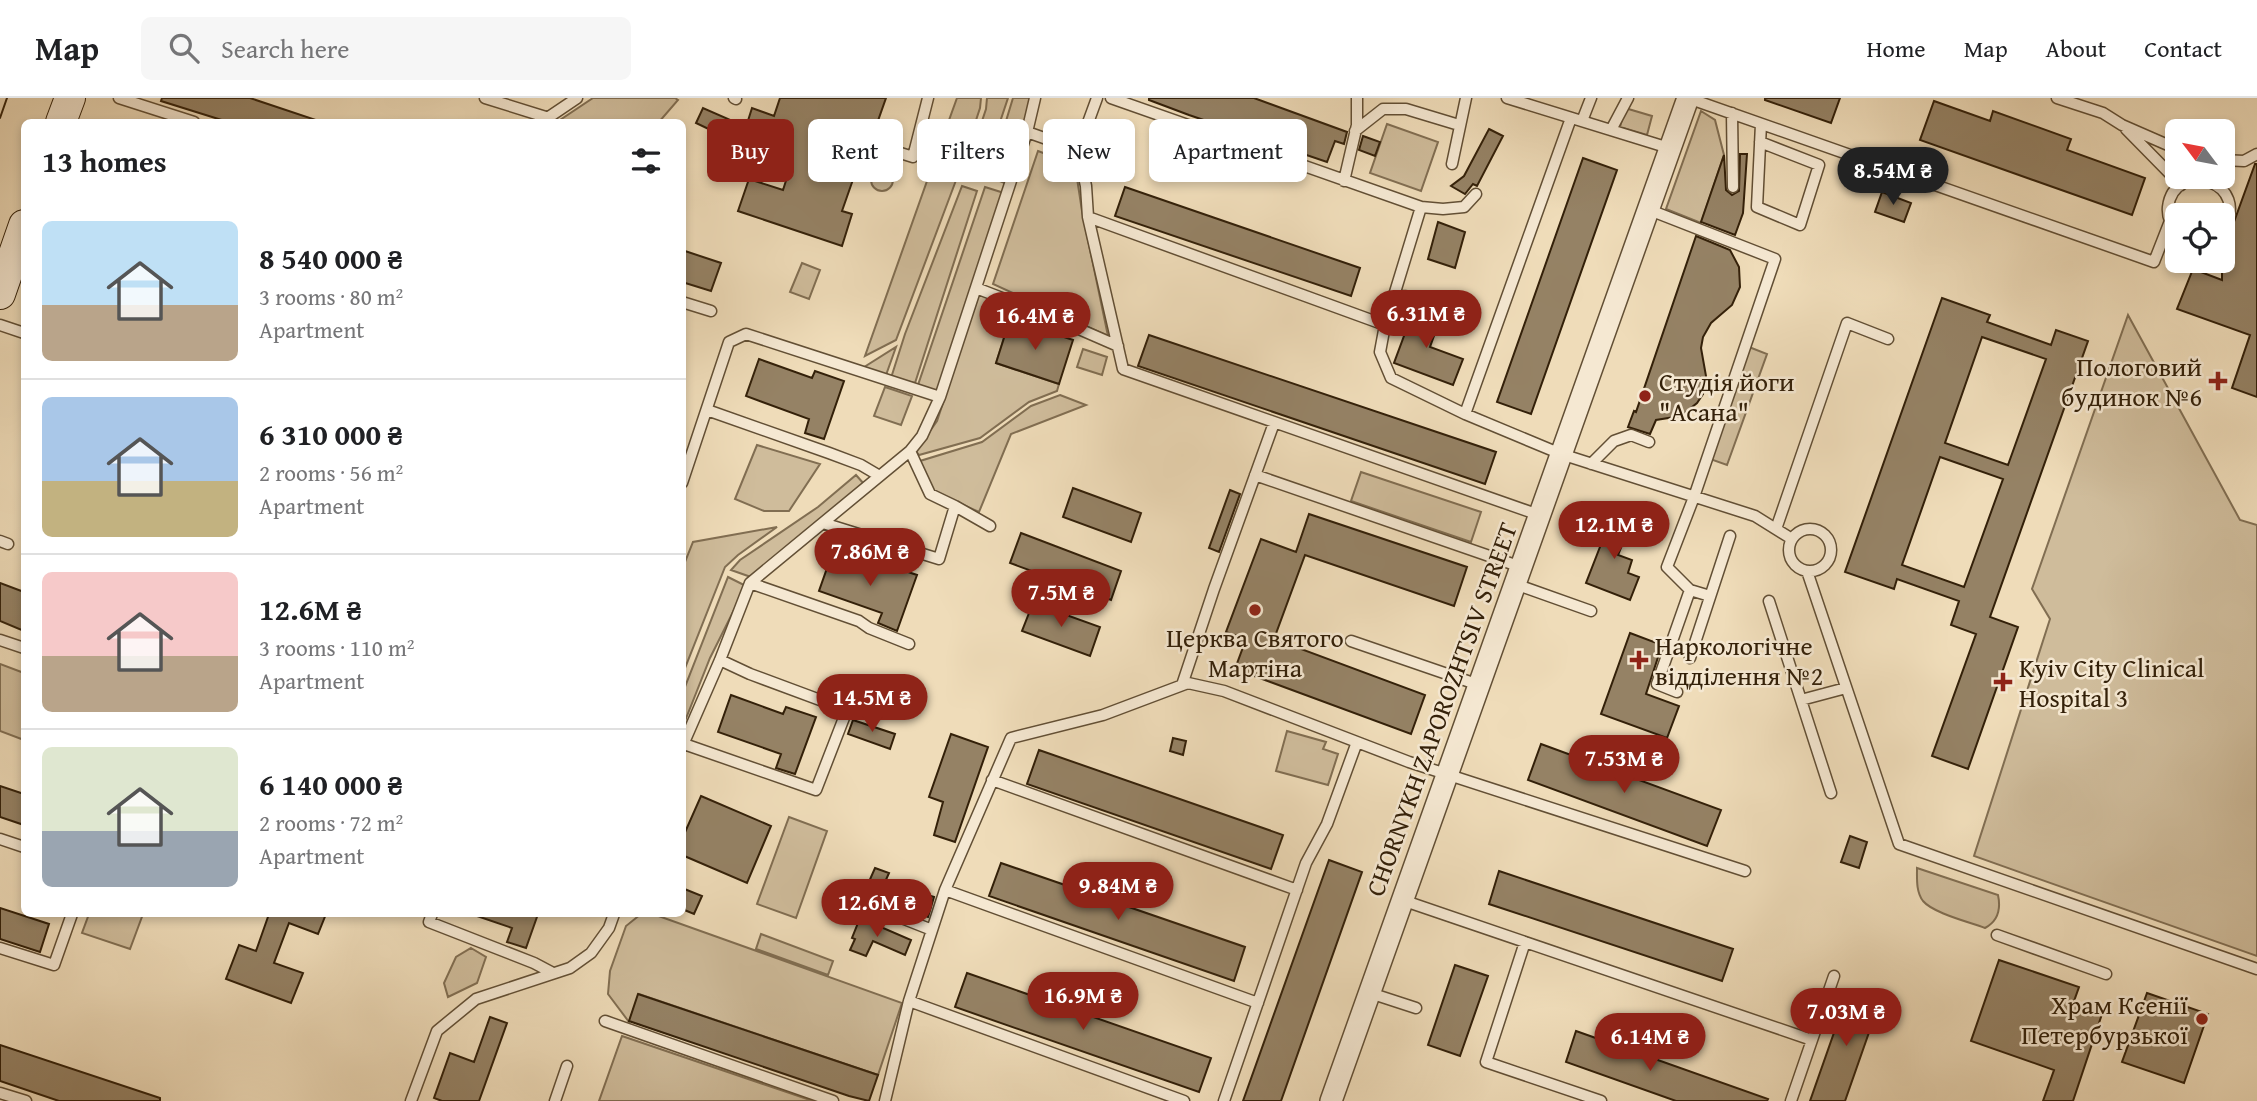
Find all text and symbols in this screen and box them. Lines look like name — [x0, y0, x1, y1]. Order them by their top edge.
search box — [141, 17, 631, 80]
text: Map — [35, 24, 99, 72]
icon: search — [165, 29, 203, 67]
text: Search here — [221, 29, 349, 68]
text: Home — [1867, 31, 1926, 66]
text: Map — [1964, 31, 2008, 66]
text: About — [2046, 31, 2106, 66]
text: Contact — [2144, 31, 2222, 66]
chip: Buy — [707, 119, 794, 182]
chip: Rent — [808, 119, 903, 182]
chip: Filters — [917, 119, 1029, 182]
chip: New — [1043, 119, 1135, 182]
chip: Apartment — [1149, 119, 1307, 182]
north arrow — [2165, 119, 2235, 189]
map controls — [2165, 119, 2235, 273]
text: 13 homes — [42, 139, 167, 183]
icon: filters — [627, 142, 665, 180]
pin: 8.54M ₴ — [1828, 148, 1958, 207]
text: 8.54M ₴ — [1853, 153, 1933, 186]
button: locate — [2165, 203, 2235, 273]
text: 8 540 000 ₴ — [259, 236, 403, 280]
icon: home — [98, 249, 182, 333]
text: 3 rooms · 80 m² — [259, 280, 403, 313]
pin: 6.31M ₴ — [1361, 290, 1491, 350]
pin: 16.4M ₴ — [970, 292, 1100, 352]
text: 6.31M ₴ — [1386, 296, 1466, 329]
text: 16.4M ₴ — [995, 298, 1075, 331]
text: Apartment — [259, 313, 364, 346]
place label: Пологовий будинок №6 — [2061, 347, 2202, 416]
place label: Студія йоги "Асана" — [1659, 362, 1794, 431]
marker: Пологовий будинок №6 — [2208, 371, 2228, 391]
marker: Студія йоги "Асана" — [1637, 388, 1653, 404]
text: 6 310 000 ₴ — [259, 412, 403, 456]
icon: home — [98, 425, 182, 509]
text: 2 rooms · 56 m² — [259, 456, 403, 489]
text: Apartment — [259, 489, 364, 522]
pin: 12.1M ₴ — [1549, 502, 1679, 561]
text: 12.1M ₴ — [1574, 507, 1654, 540]
street label: CHORNYKH ZAPOROZHTSIV STREET — [1355, 516, 1527, 901]
pin: 7.86M ₴ — [805, 528, 935, 588]
text: 7.86M ₴ — [830, 534, 910, 567]
pin: 7.5M ₴ — [1004, 570, 1118, 629]
text: 7.5M ₴ — [1027, 575, 1095, 608]
text: 12.6M ₴ — [259, 587, 362, 631]
icon: home — [98, 600, 182, 684]
marker: Церква Святого Мартіна — [1247, 602, 1263, 618]
place label: Церква Святого Мартіна — [1166, 618, 1344, 687]
place label: Наркологічне відділення №2 — [1655, 626, 1823, 695]
text: 3 rooms · 110 m² — [259, 631, 414, 664]
place label: Kyiv City Clinical Hospital 3 — [2019, 648, 2204, 717]
marker: Наркологічне відділення №2 — [1629, 650, 1649, 670]
text: Apartment — [259, 664, 364, 697]
marker: Kyiv City Clinical Hospital 3 — [1993, 672, 2013, 692]
pin: 14.5M ₴ — [807, 674, 937, 734]
text: 14.5M ₴ — [832, 680, 912, 713]
pin: 7.53M ₴ — [1559, 736, 1689, 795]
text: 7.53M ₴ — [1584, 741, 1664, 774]
text: 6 140 000 ₴ — [259, 762, 403, 806]
icon: home — [98, 775, 182, 859]
text: 2 rooms · 72 m² — [259, 806, 403, 839]
text: Apartment — [259, 839, 364, 872]
pin: 9.84M ₴ — [1053, 862, 1183, 922]
text: 9.84M ₴ — [1078, 868, 1158, 901]
pin: 12.6M ₴ — [812, 880, 942, 939]
text: 12.6M ₴ — [837, 885, 917, 918]
pin: 16.9M ₴ — [1018, 972, 1148, 1032]
text: 16.9M ₴ — [1043, 978, 1123, 1011]
place label: Храм Ксенії Петербурзької — [2021, 985, 2188, 1054]
pin: 7.03M ₴ — [1781, 988, 1911, 1048]
text: 7.03M ₴ — [1806, 994, 1886, 1027]
marker: Храм Ксенії Петербурзької — [2194, 1011, 2210, 1027]
pin: 6.14M ₴ — [1585, 1014, 1715, 1073]
text: 6.14M ₴ — [1610, 1019, 1690, 1052]

